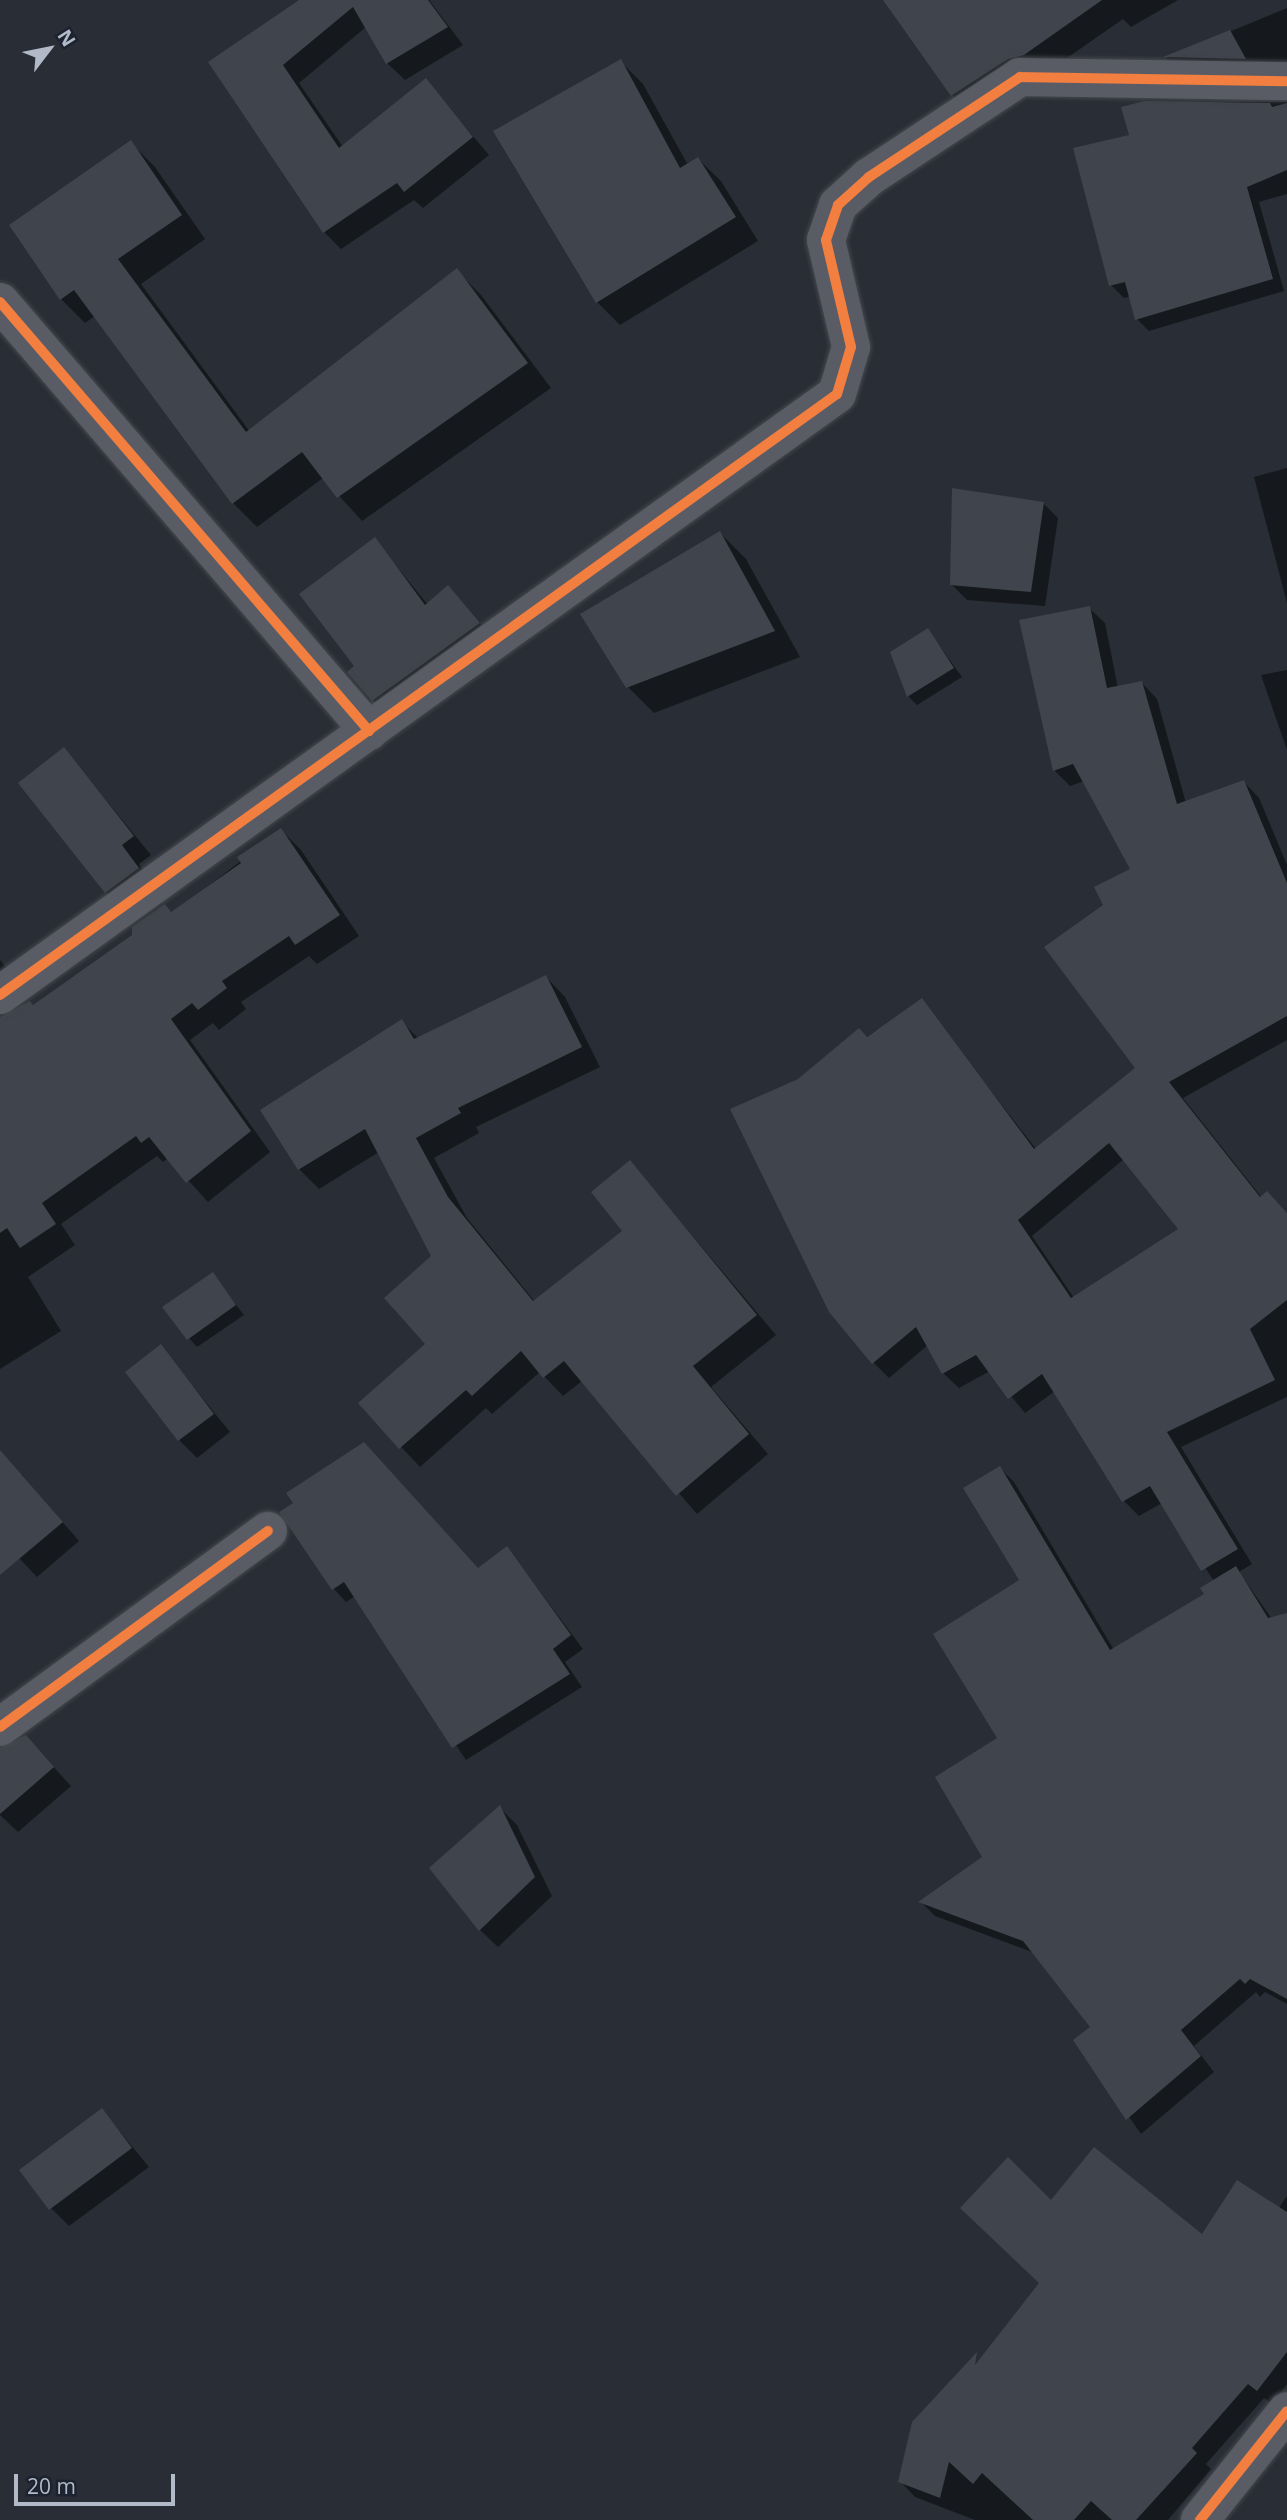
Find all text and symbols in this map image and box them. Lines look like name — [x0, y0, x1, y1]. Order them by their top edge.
north arrow — [14, 14, 84, 84]
text: N — [52, 24, 82, 51]
scale bar — [18, 2460, 178, 2504]
text: 20 m — [27, 2472, 76, 2500]

